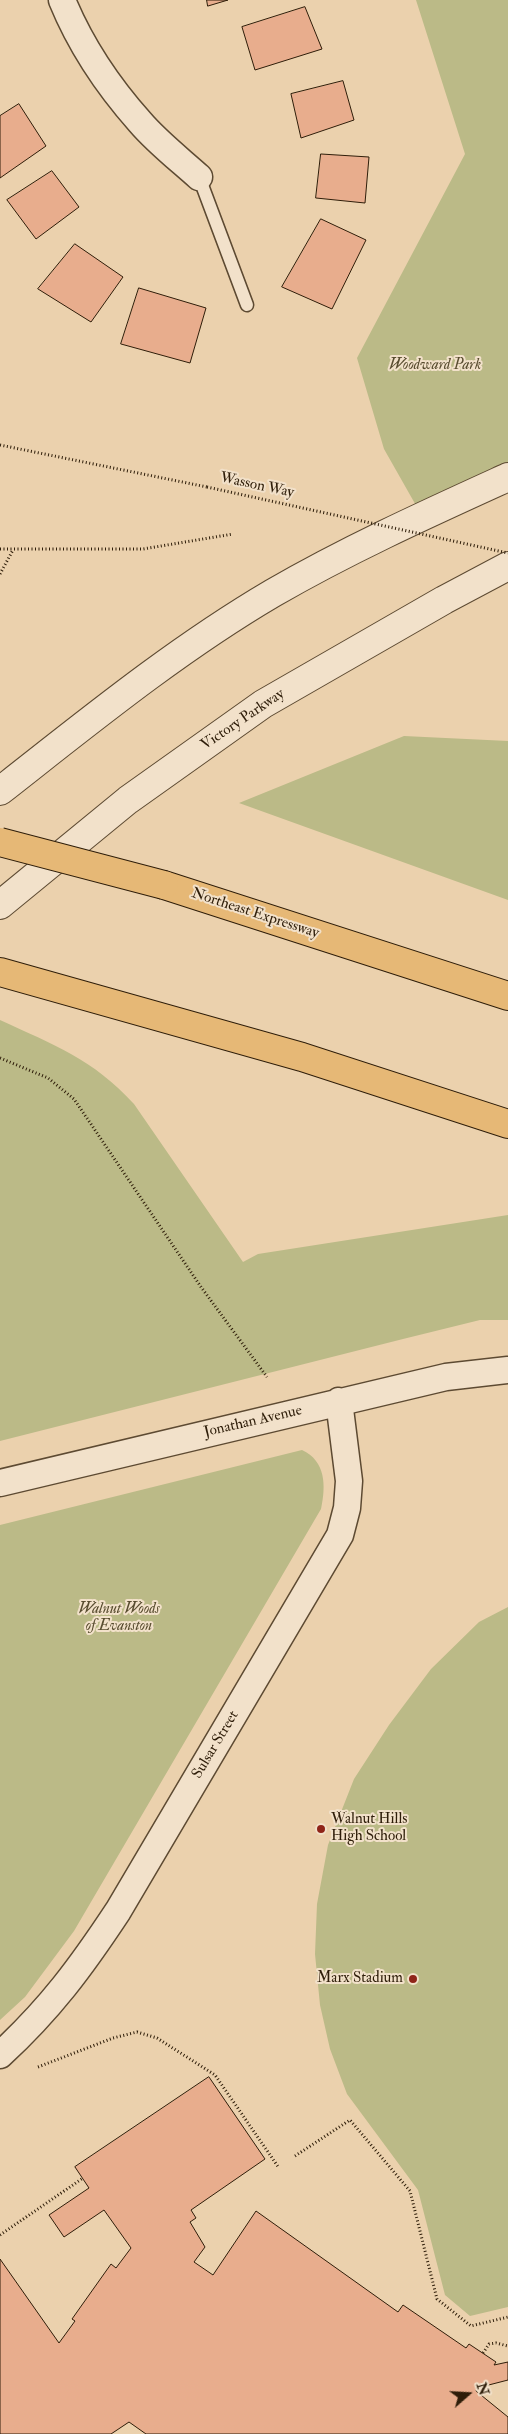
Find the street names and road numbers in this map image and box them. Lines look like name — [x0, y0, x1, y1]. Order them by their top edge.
street label: Wasson Way — [218, 469, 296, 503]
street label: Victory Parkway — [198, 685, 288, 755]
street label: Northeast Expressway — [189, 885, 321, 943]
street label: Jonathan Avenue — [202, 1402, 304, 1442]
street label: Sulsar Street — [189, 1708, 243, 1782]

